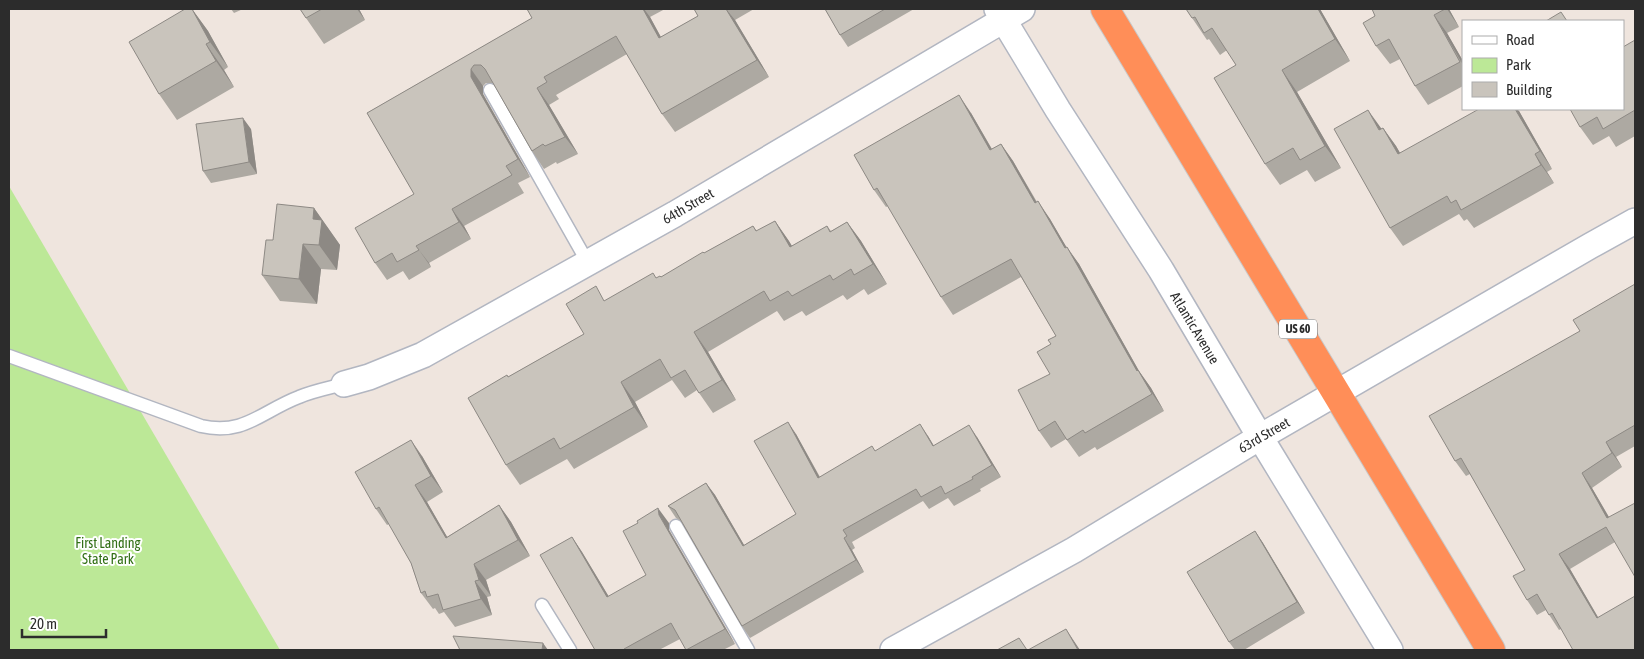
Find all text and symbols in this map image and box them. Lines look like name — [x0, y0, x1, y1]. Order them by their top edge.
legend — [1462, 20, 1624, 110]
text: Road — [1506, 31, 1535, 48]
text: Park — [1506, 56, 1531, 73]
text: Building — [1506, 81, 1552, 98]
street label: 64th Street — [659, 185, 717, 227]
street label: Atlantic Avenue — [1167, 289, 1223, 367]
road number: US 60 — [1279, 320, 1317, 338]
street label: 63rd Street — [1236, 414, 1292, 456]
park label: First Landing State Park — [75, 535, 141, 567]
scale bar — [22, 606, 106, 638]
text: 20 m — [30, 615, 57, 632]

